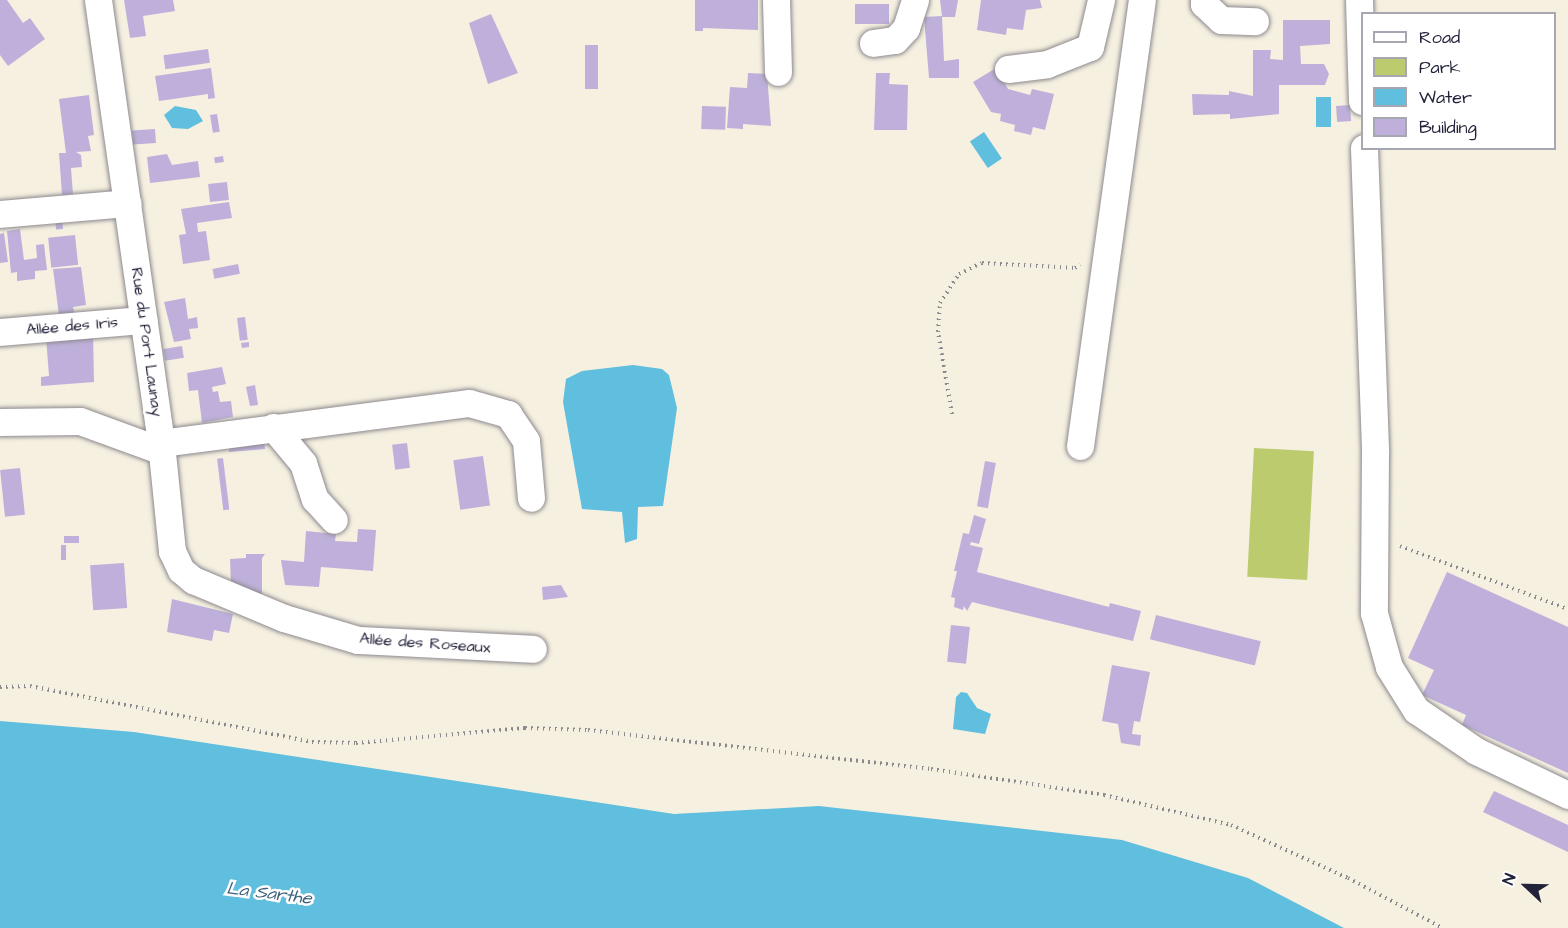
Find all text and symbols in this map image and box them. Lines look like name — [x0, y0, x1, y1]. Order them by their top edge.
legend — [1361, 12, 1556, 150]
text: Road — [1419, 25, 1460, 50]
text: Park — [1419, 55, 1461, 80]
text: Water — [1419, 85, 1472, 110]
text: Building — [1419, 115, 1477, 140]
street label: Rue du Port Launay — [127, 266, 167, 418]
street label: Allée des Iris — [25, 312, 119, 340]
street label: Allée des Roseaux — [359, 629, 491, 657]
north arrow — [1496, 856, 1556, 916]
text: N — [1497, 870, 1521, 888]
water label: La Sarthe — [225, 878, 313, 910]

